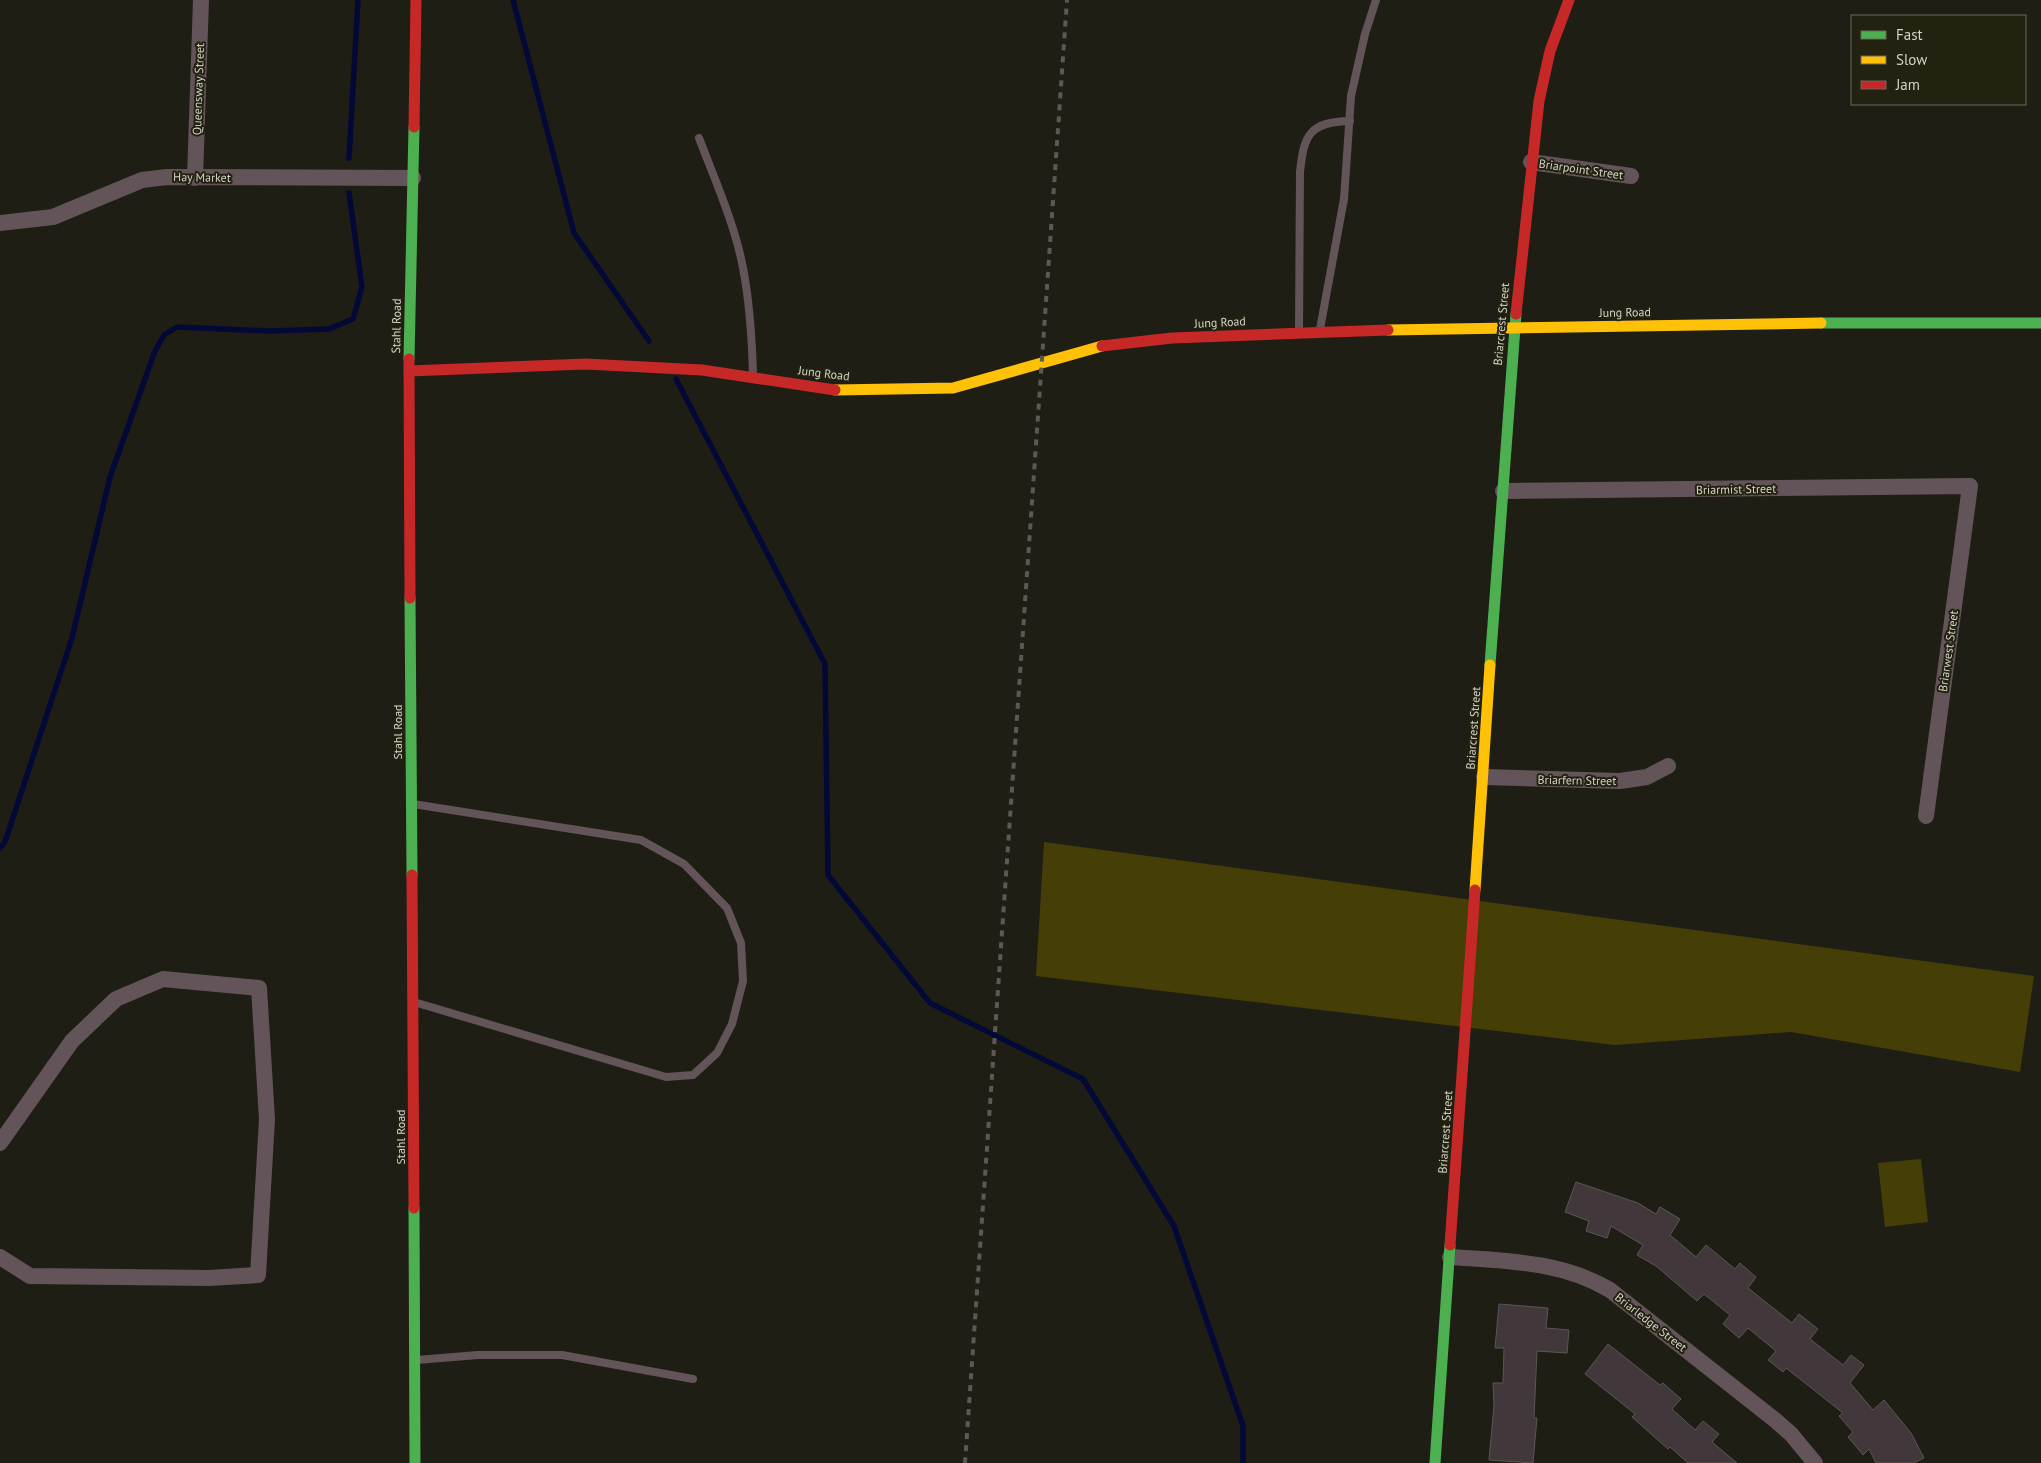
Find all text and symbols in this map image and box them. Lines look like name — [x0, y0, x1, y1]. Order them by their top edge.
legend — [1851, 15, 2026, 105]
text: Fast — [1896, 25, 1923, 44]
street label: Queensway Street — [189, 43, 207, 135]
text: Slow — [1896, 50, 1927, 69]
text: Jam — [1895, 75, 1920, 94]
street label: Briarpoint Street — [1538, 156, 1624, 182]
street label: Hay Market — [173, 169, 231, 185]
street label: Briarcrest Street — [1490, 282, 1512, 366]
street label: Stahl Road — [388, 298, 404, 354]
street label: Jung Road — [1598, 304, 1651, 320]
street label: Jung Road — [1193, 313, 1246, 331]
street label: Jung Road — [796, 362, 851, 384]
street label: Briarmist Street — [1696, 481, 1776, 497]
street label: Briarwest Street — [1935, 609, 1961, 693]
street label: Briarcrest Street — [1463, 686, 1483, 770]
street label: Stahl Road — [390, 704, 405, 760]
street label: Briarfern Street — [1538, 772, 1616, 788]
street label: Briarcrest Street — [1435, 1090, 1455, 1174]
street label: Stahl Road — [393, 1109, 408, 1165]
street label: Briarledge Street — [1612, 1289, 1690, 1355]

